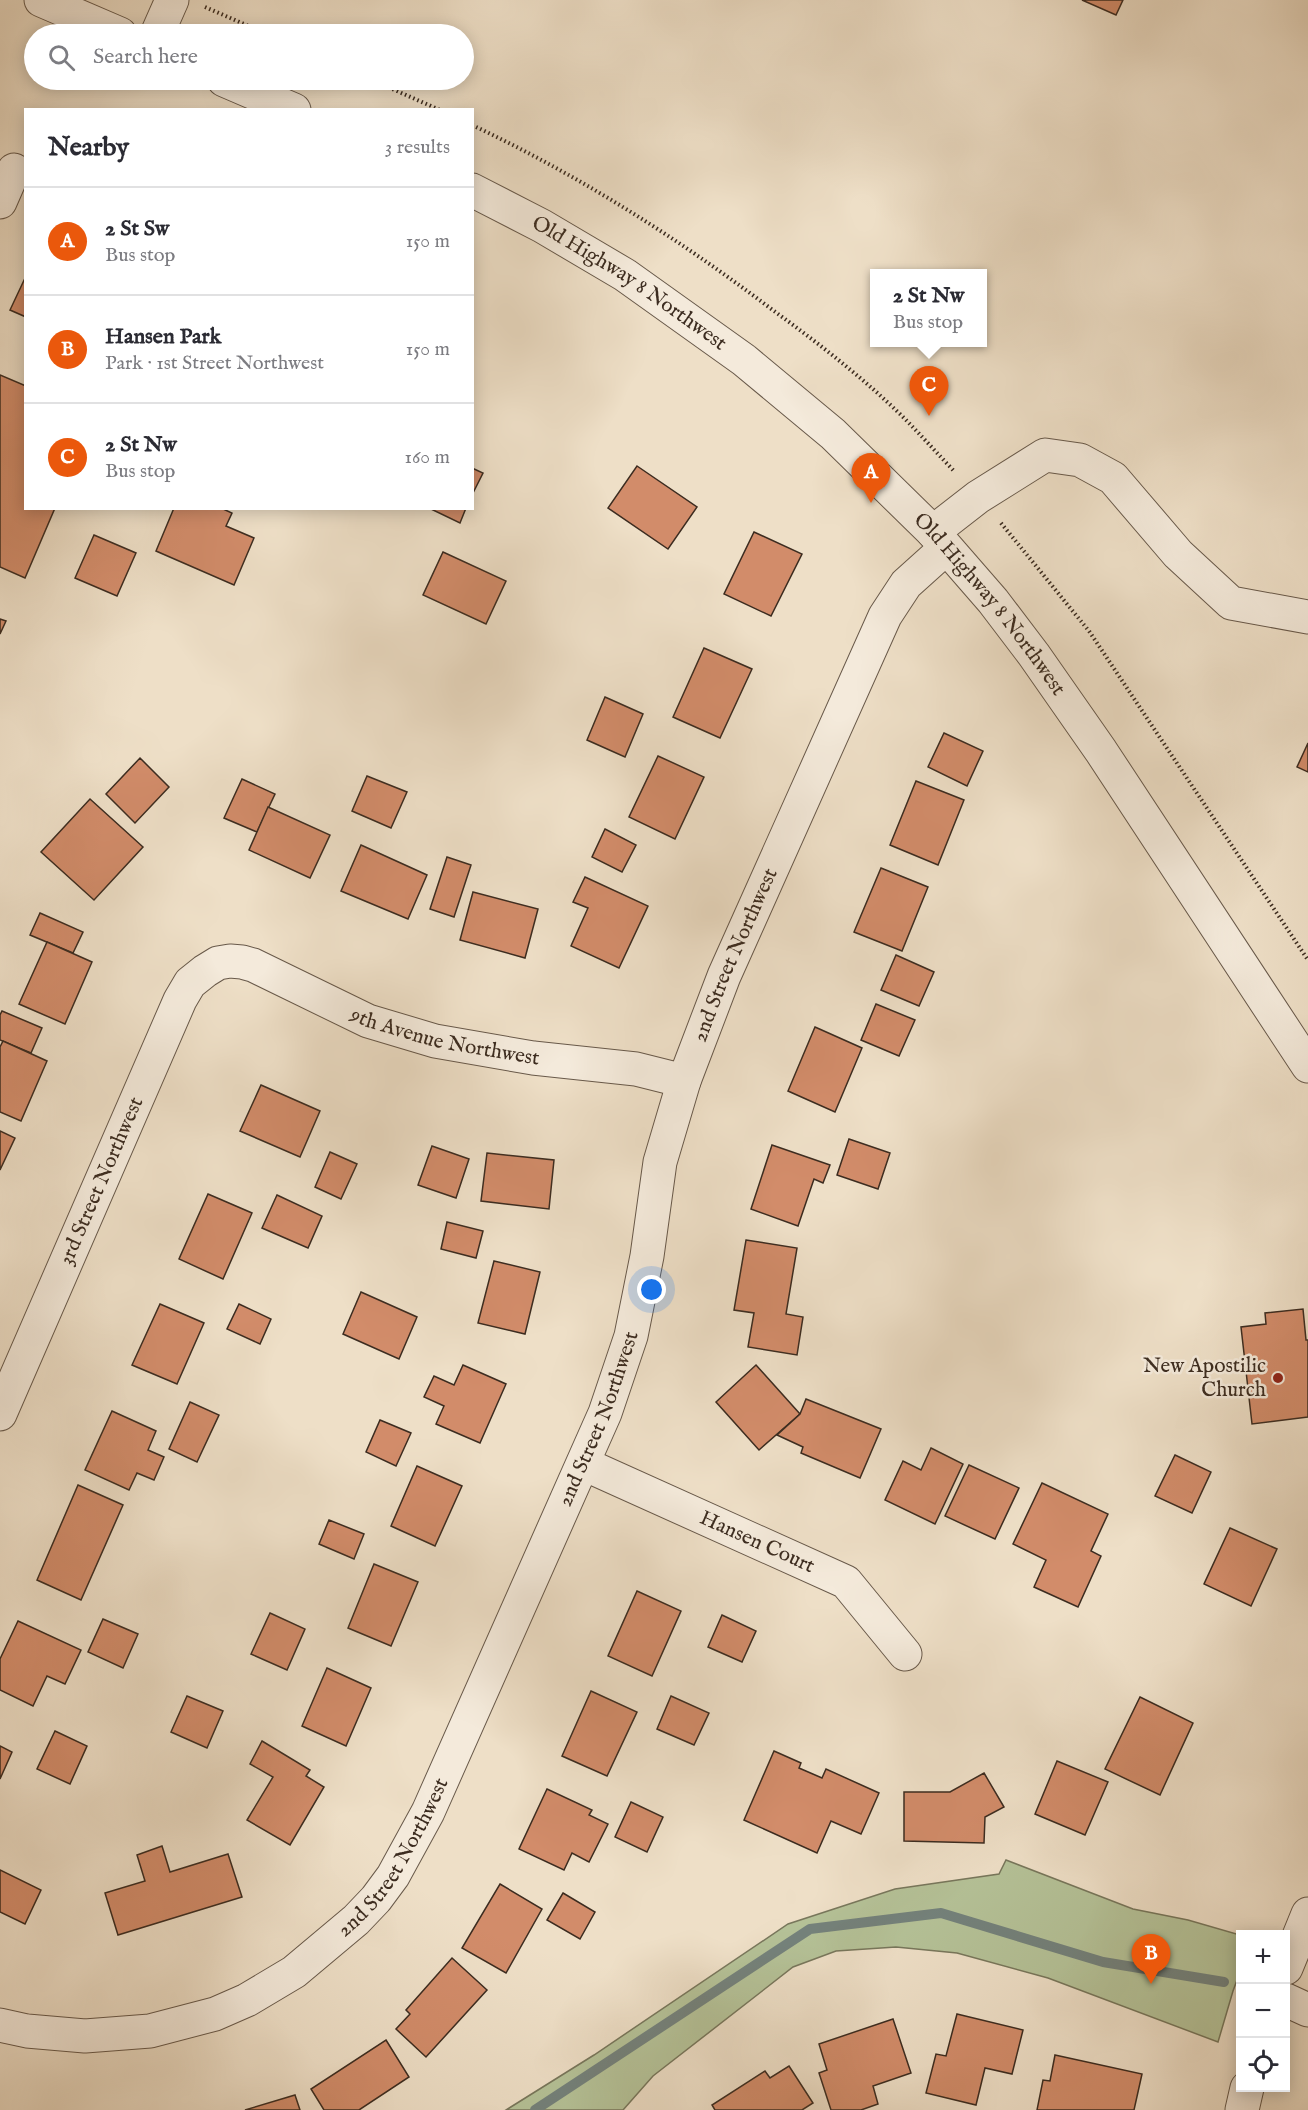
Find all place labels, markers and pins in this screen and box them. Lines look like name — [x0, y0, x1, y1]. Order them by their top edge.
pin: C — [910, 366, 948, 416]
pin: A — [852, 454, 890, 503]
place label: New Apostilic Church — [1143, 1353, 1266, 1404]
marker: New Apostilic Church — [1271, 1371, 1285, 1385]
pin: B — [1132, 1934, 1170, 1984]

